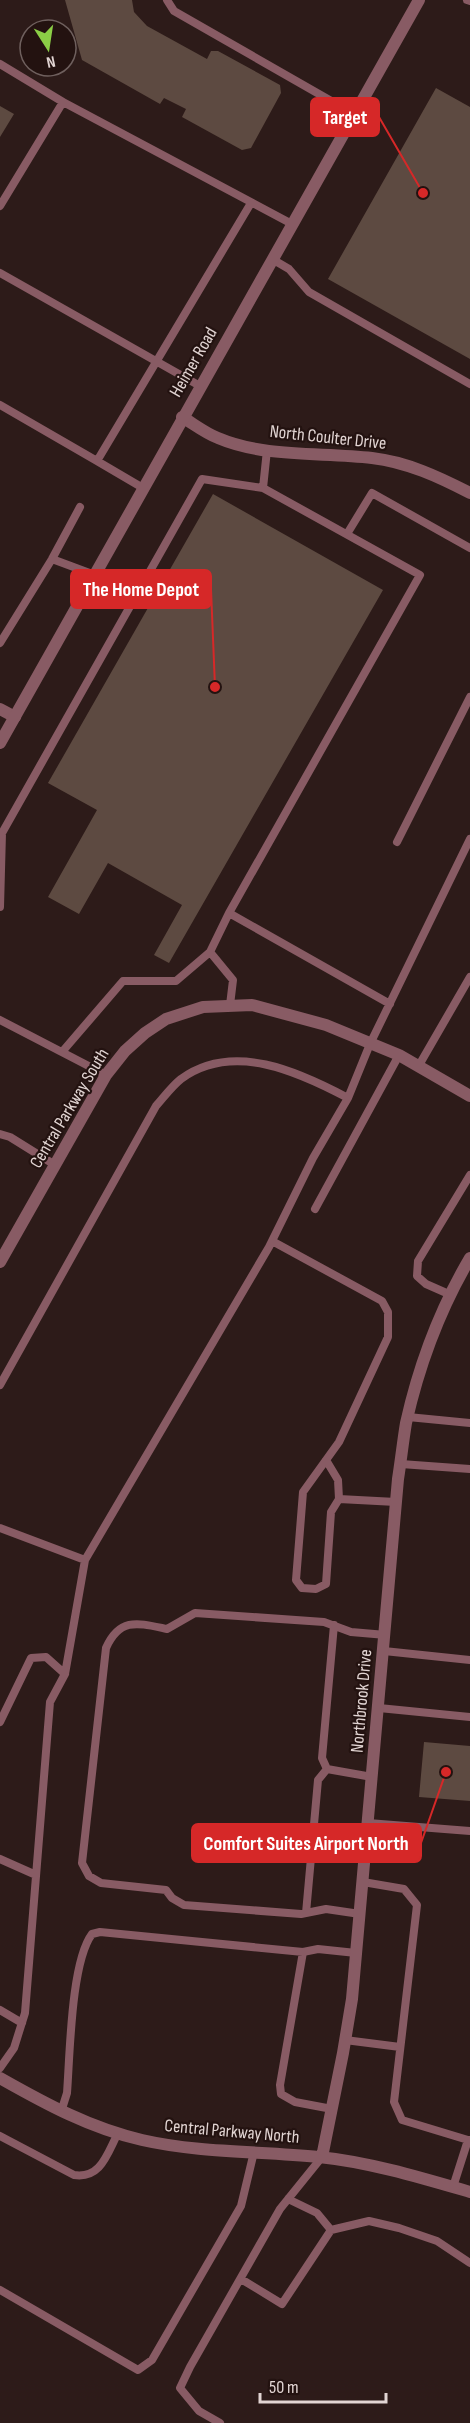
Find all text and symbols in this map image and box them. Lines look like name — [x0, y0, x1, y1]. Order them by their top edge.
north arrow — [18, 18, 78, 78]
text: N — [45, 51, 57, 71]
callout: Target — [311, 98, 379, 136]
text: Target — [323, 106, 368, 130]
street label: Heimer Road — [165, 324, 222, 401]
street label: North Coulter Drive — [269, 421, 387, 454]
callout: The Home Depot — [71, 570, 211, 608]
text: The Home Depot — [83, 578, 200, 602]
street label: Central Parkway South — [25, 1045, 113, 1172]
street label: Northbrook Drive — [347, 1648, 376, 1754]
callout: Comfort Suites Airport North — [192, 1824, 421, 1862]
text: Comfort Suites Airport North — [203, 1832, 409, 1856]
street label: Central Parkway North — [164, 2115, 300, 2148]
scale bar — [260, 2366, 386, 2404]
text: 50 m — [269, 2377, 299, 2398]

